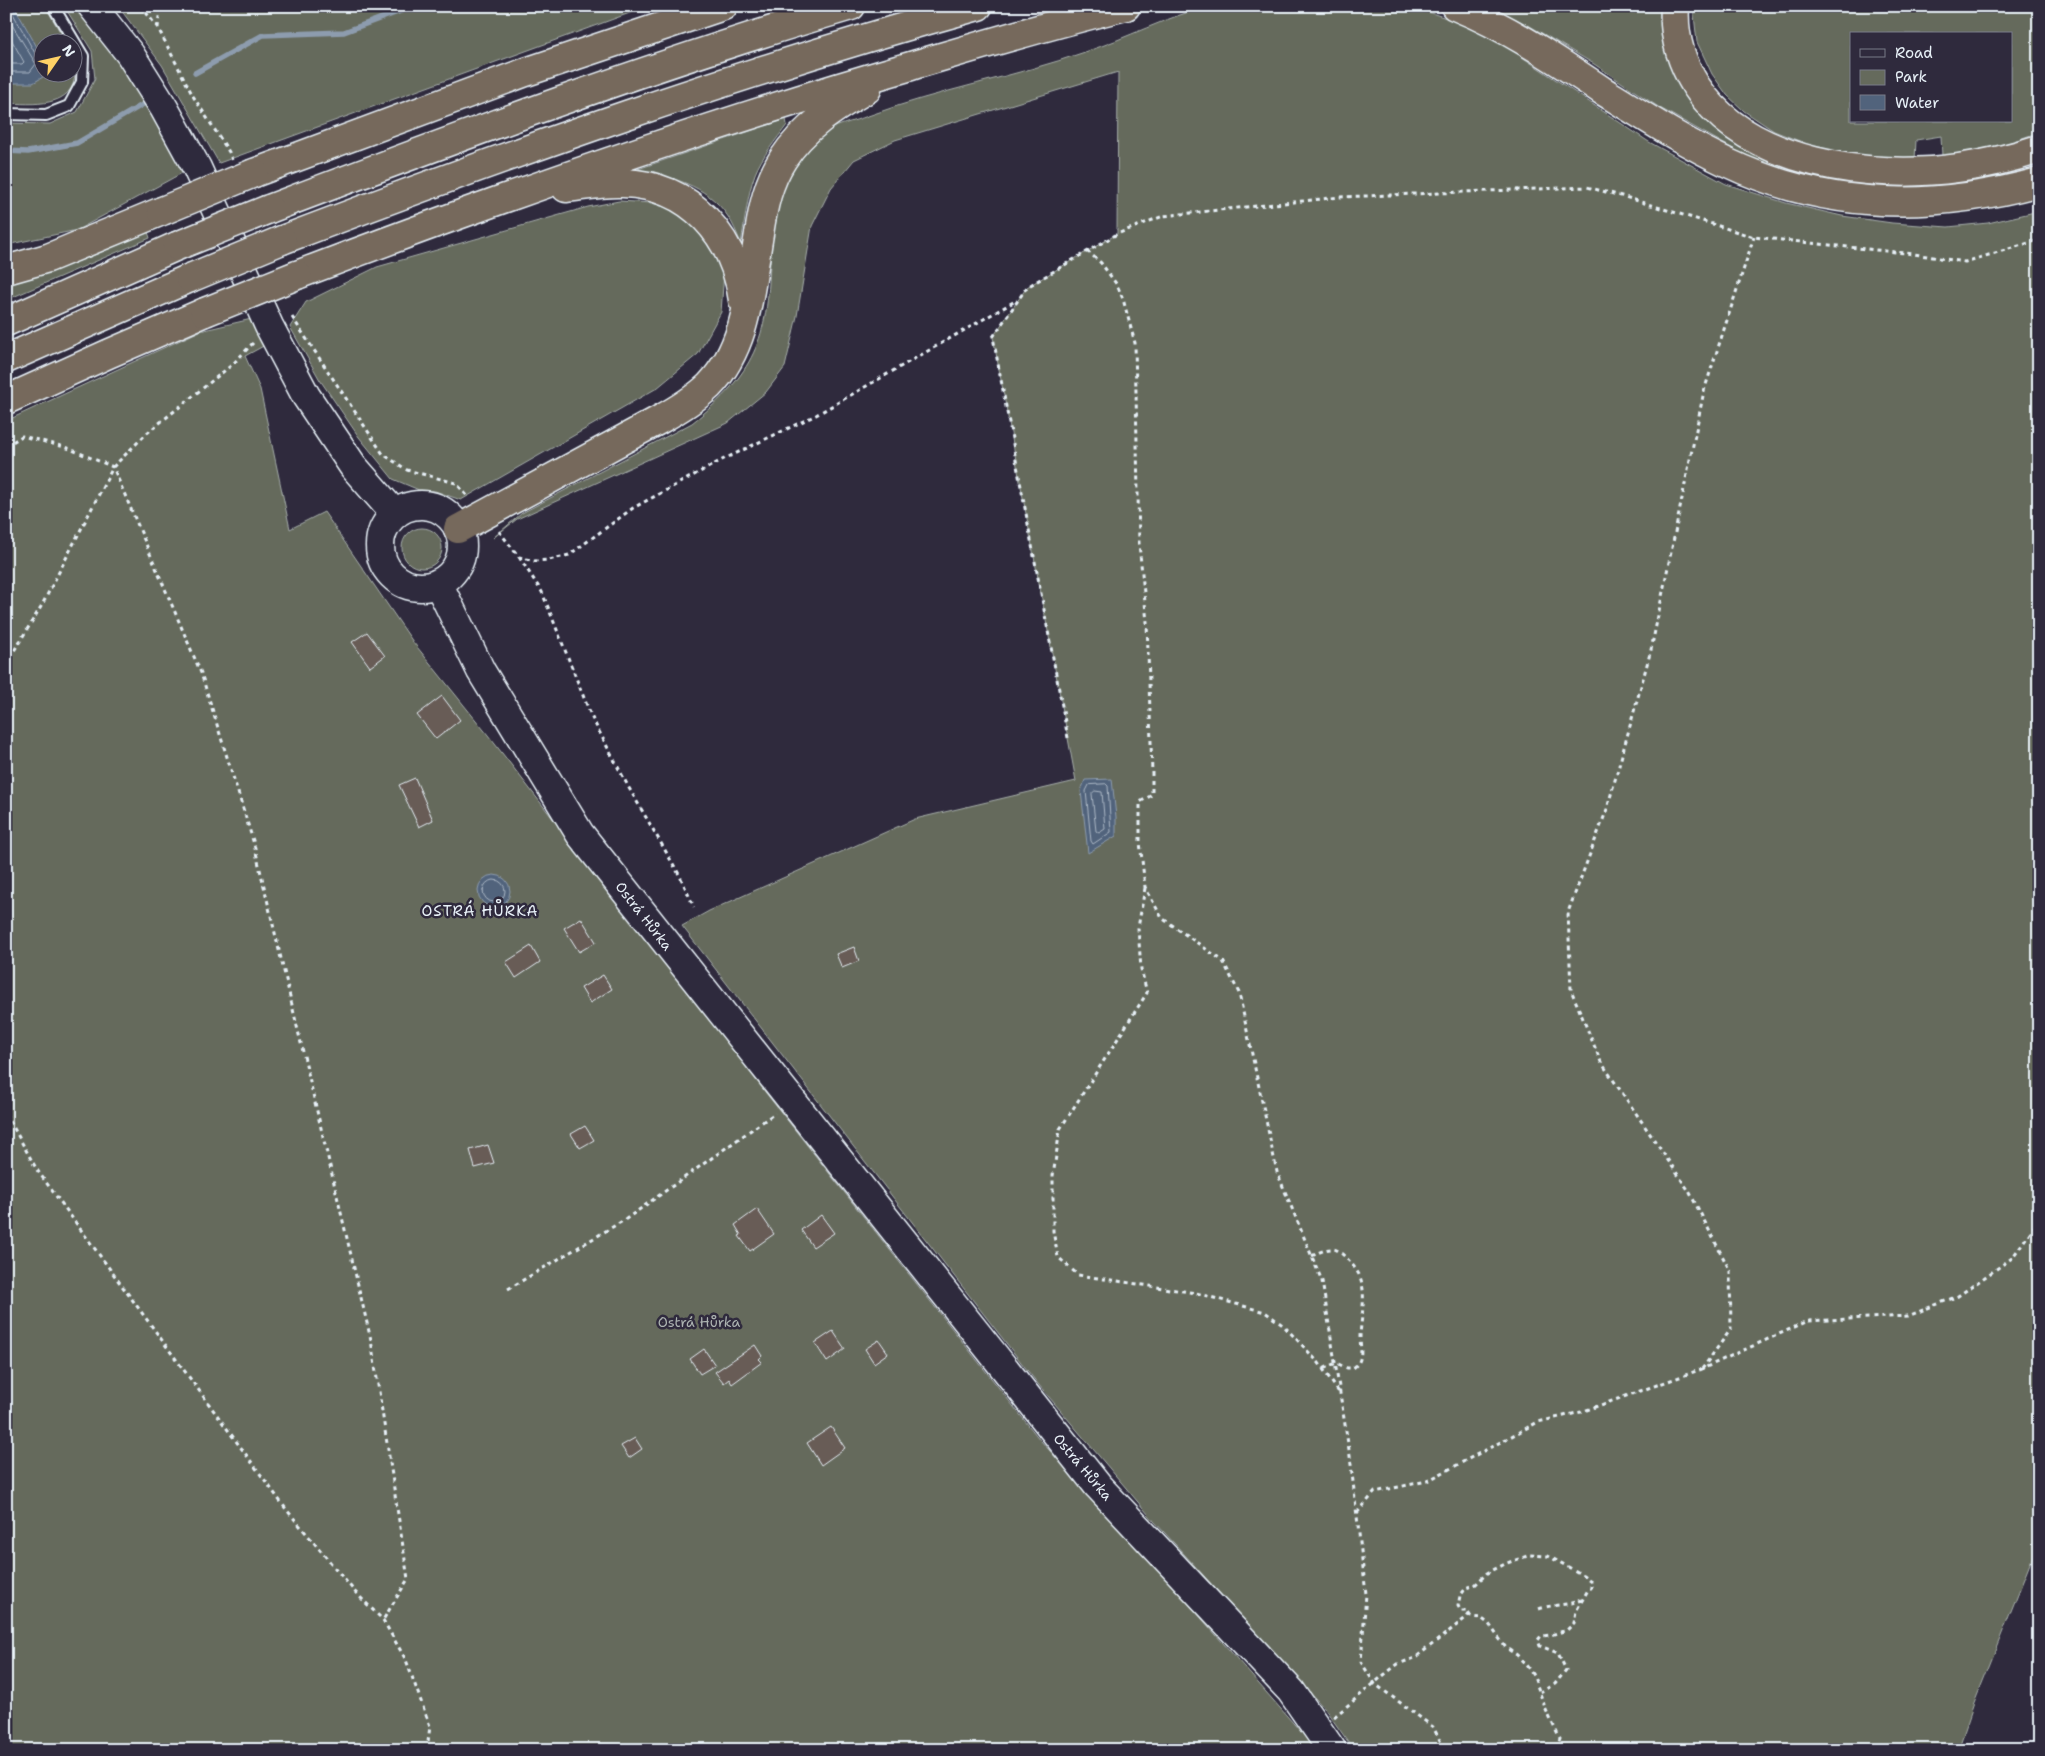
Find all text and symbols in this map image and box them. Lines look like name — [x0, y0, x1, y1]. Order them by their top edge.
north arrow — [32, 32, 82, 82]
legend — [1850, 32, 2012, 122]
text: N — [58, 41, 79, 60]
text: Road — [1895, 43, 1933, 63]
text: Park — [1895, 67, 1927, 87]
text: Water — [1895, 93, 1939, 113]
street label: Ostrá Hůrka — [612, 878, 677, 954]
district label: OSTRÁ HŮRKA — [422, 898, 538, 921]
park label: Ostrá Hůrka — [658, 1313, 740, 1331]
street label: Ostrá Hůrka — [1050, 1430, 1117, 1505]

